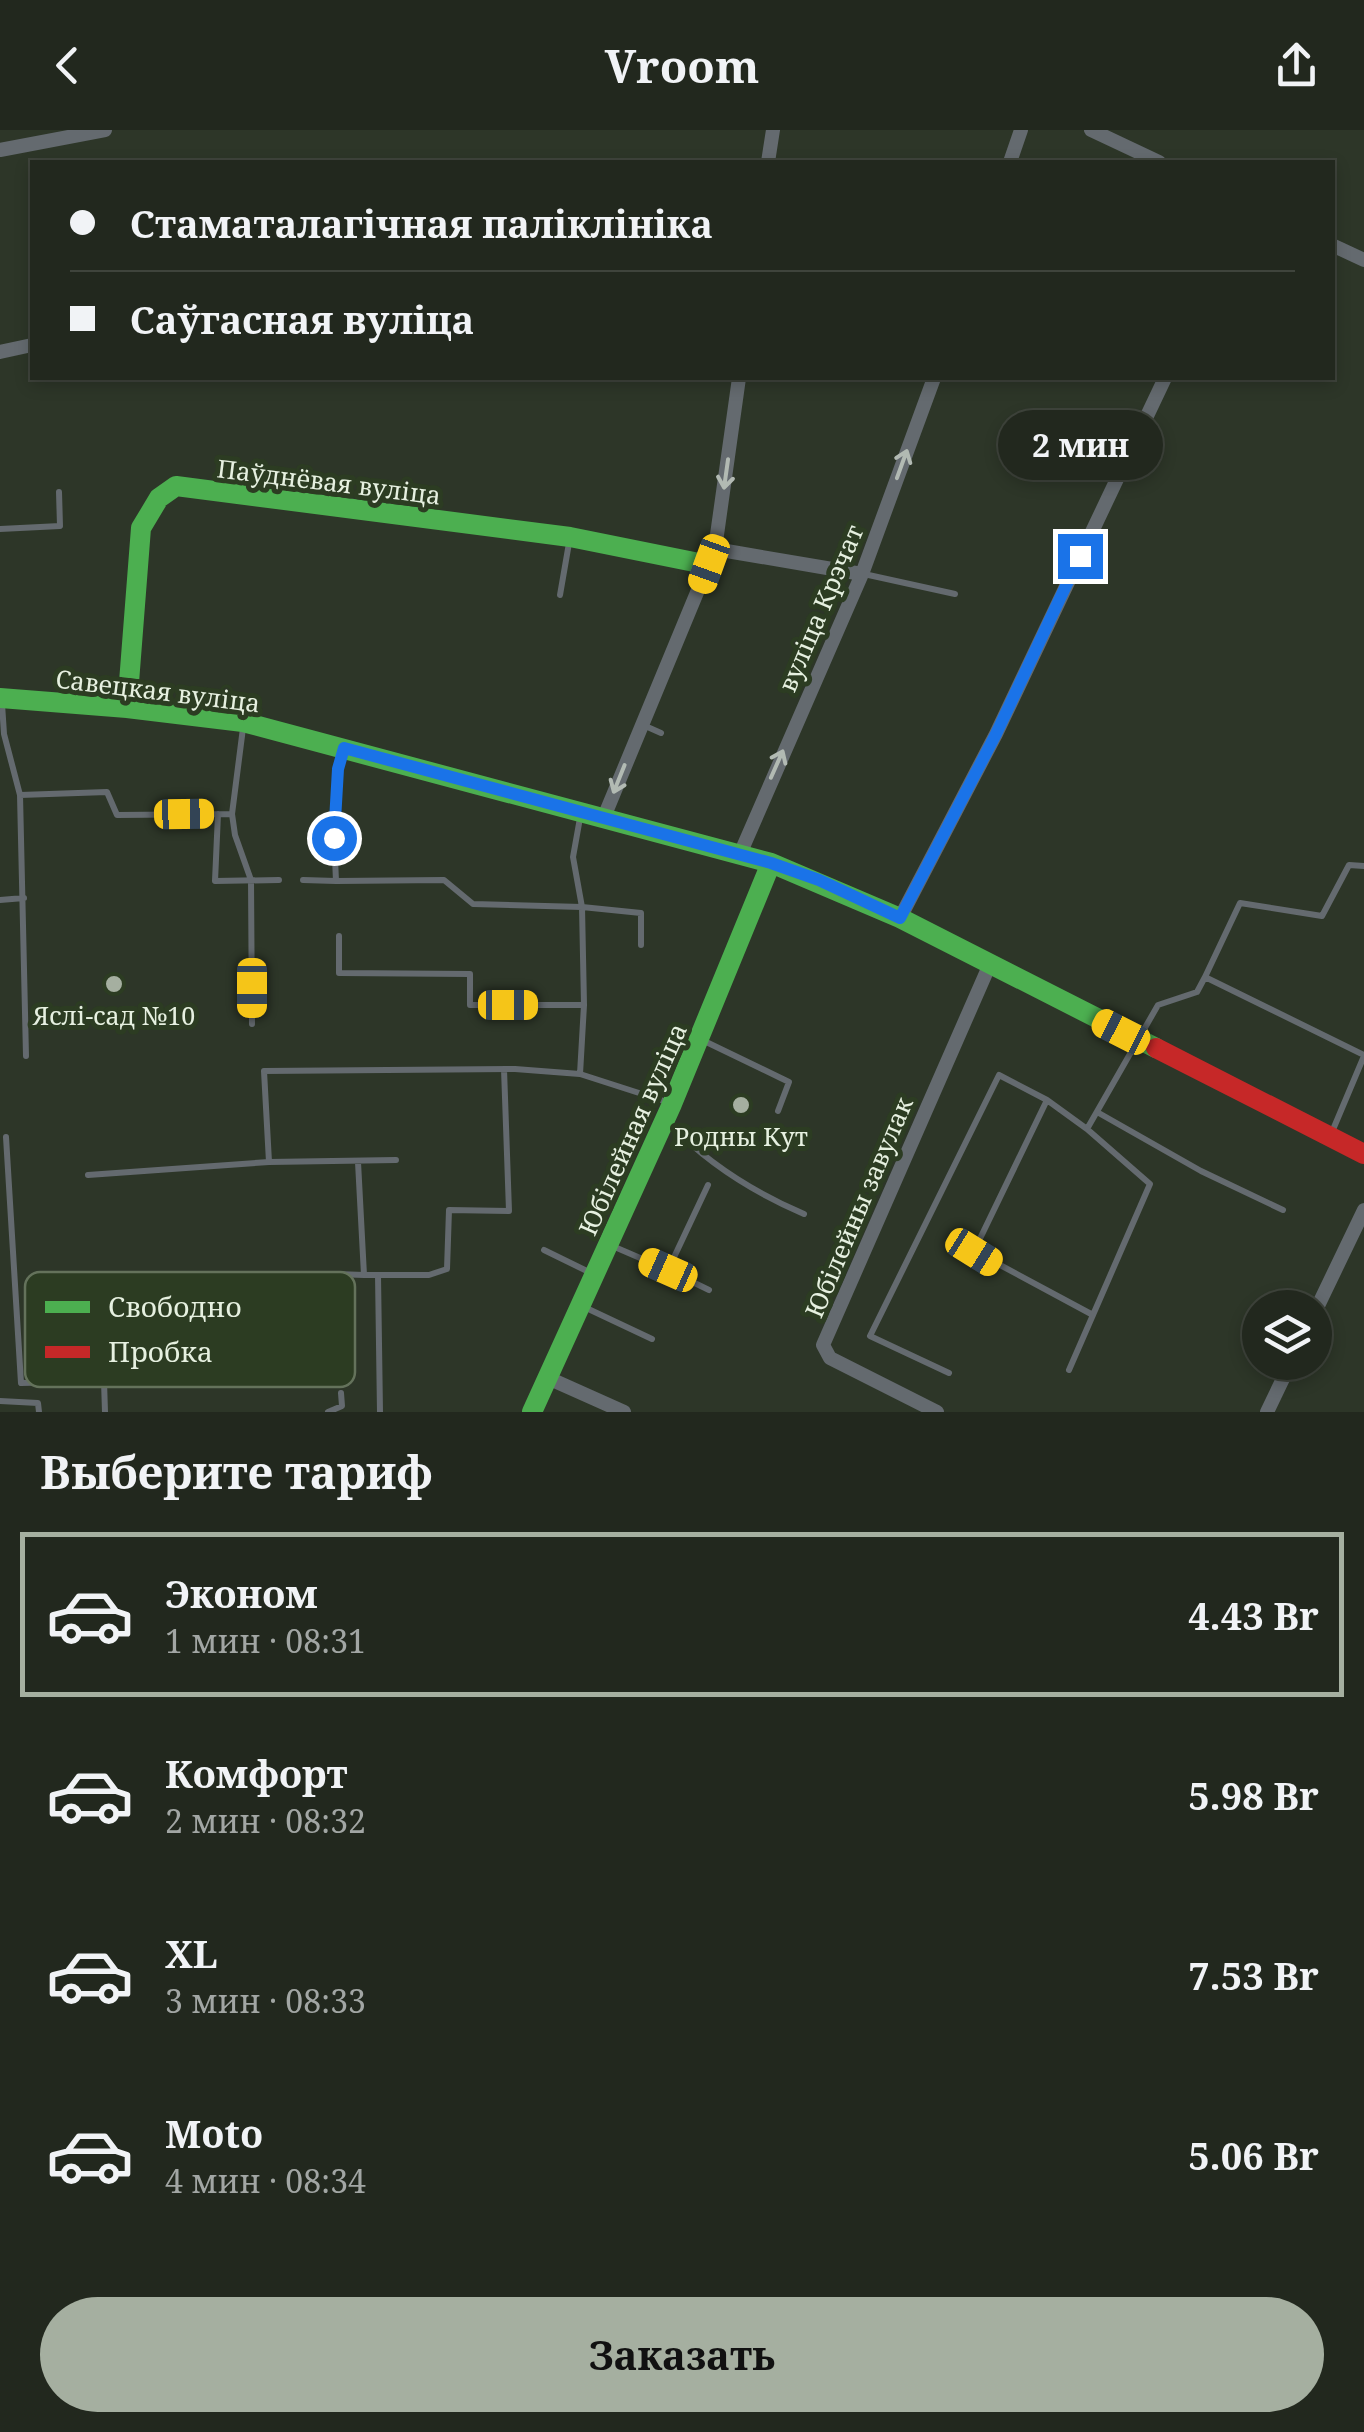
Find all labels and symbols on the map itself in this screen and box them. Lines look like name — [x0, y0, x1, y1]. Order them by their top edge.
callout: 2 мин — [998, 411, 1162, 481]
one-way arrow — [894, 449, 912, 480]
street label: Паўднёвая вуліца — [215, 450, 443, 512]
one-way arrow — [716, 457, 734, 490]
street label: вуліца Крэчат — [769, 519, 871, 697]
car — [685, 531, 733, 597]
route end — [1058, 534, 1103, 579]
street label: Савецкая вуліца — [54, 661, 262, 719]
one-way arrow — [769, 749, 787, 780]
one-way arrow — [609, 763, 627, 794]
car — [154, 798, 214, 830]
route start — [312, 816, 357, 861]
car — [237, 958, 267, 1018]
marker: Яслі-сад №10 — [103, 973, 125, 995]
car — [478, 990, 538, 1020]
place label: Яслі-сад №10 — [32, 998, 195, 1032]
car — [1087, 1005, 1155, 1059]
street label: Юбілейная вуліца — [570, 1018, 694, 1240]
street label: Юбілейны завулак — [796, 1091, 920, 1323]
marker: Родны Кут — [730, 1094, 752, 1116]
place label: Родны Кут — [674, 1119, 808, 1153]
car — [941, 1223, 1007, 1281]
car — [634, 1244, 702, 1296]
legend — [25, 1272, 355, 1387]
text: Свободно — [108, 1287, 242, 1325]
text: Пробка — [108, 1332, 213, 1370]

